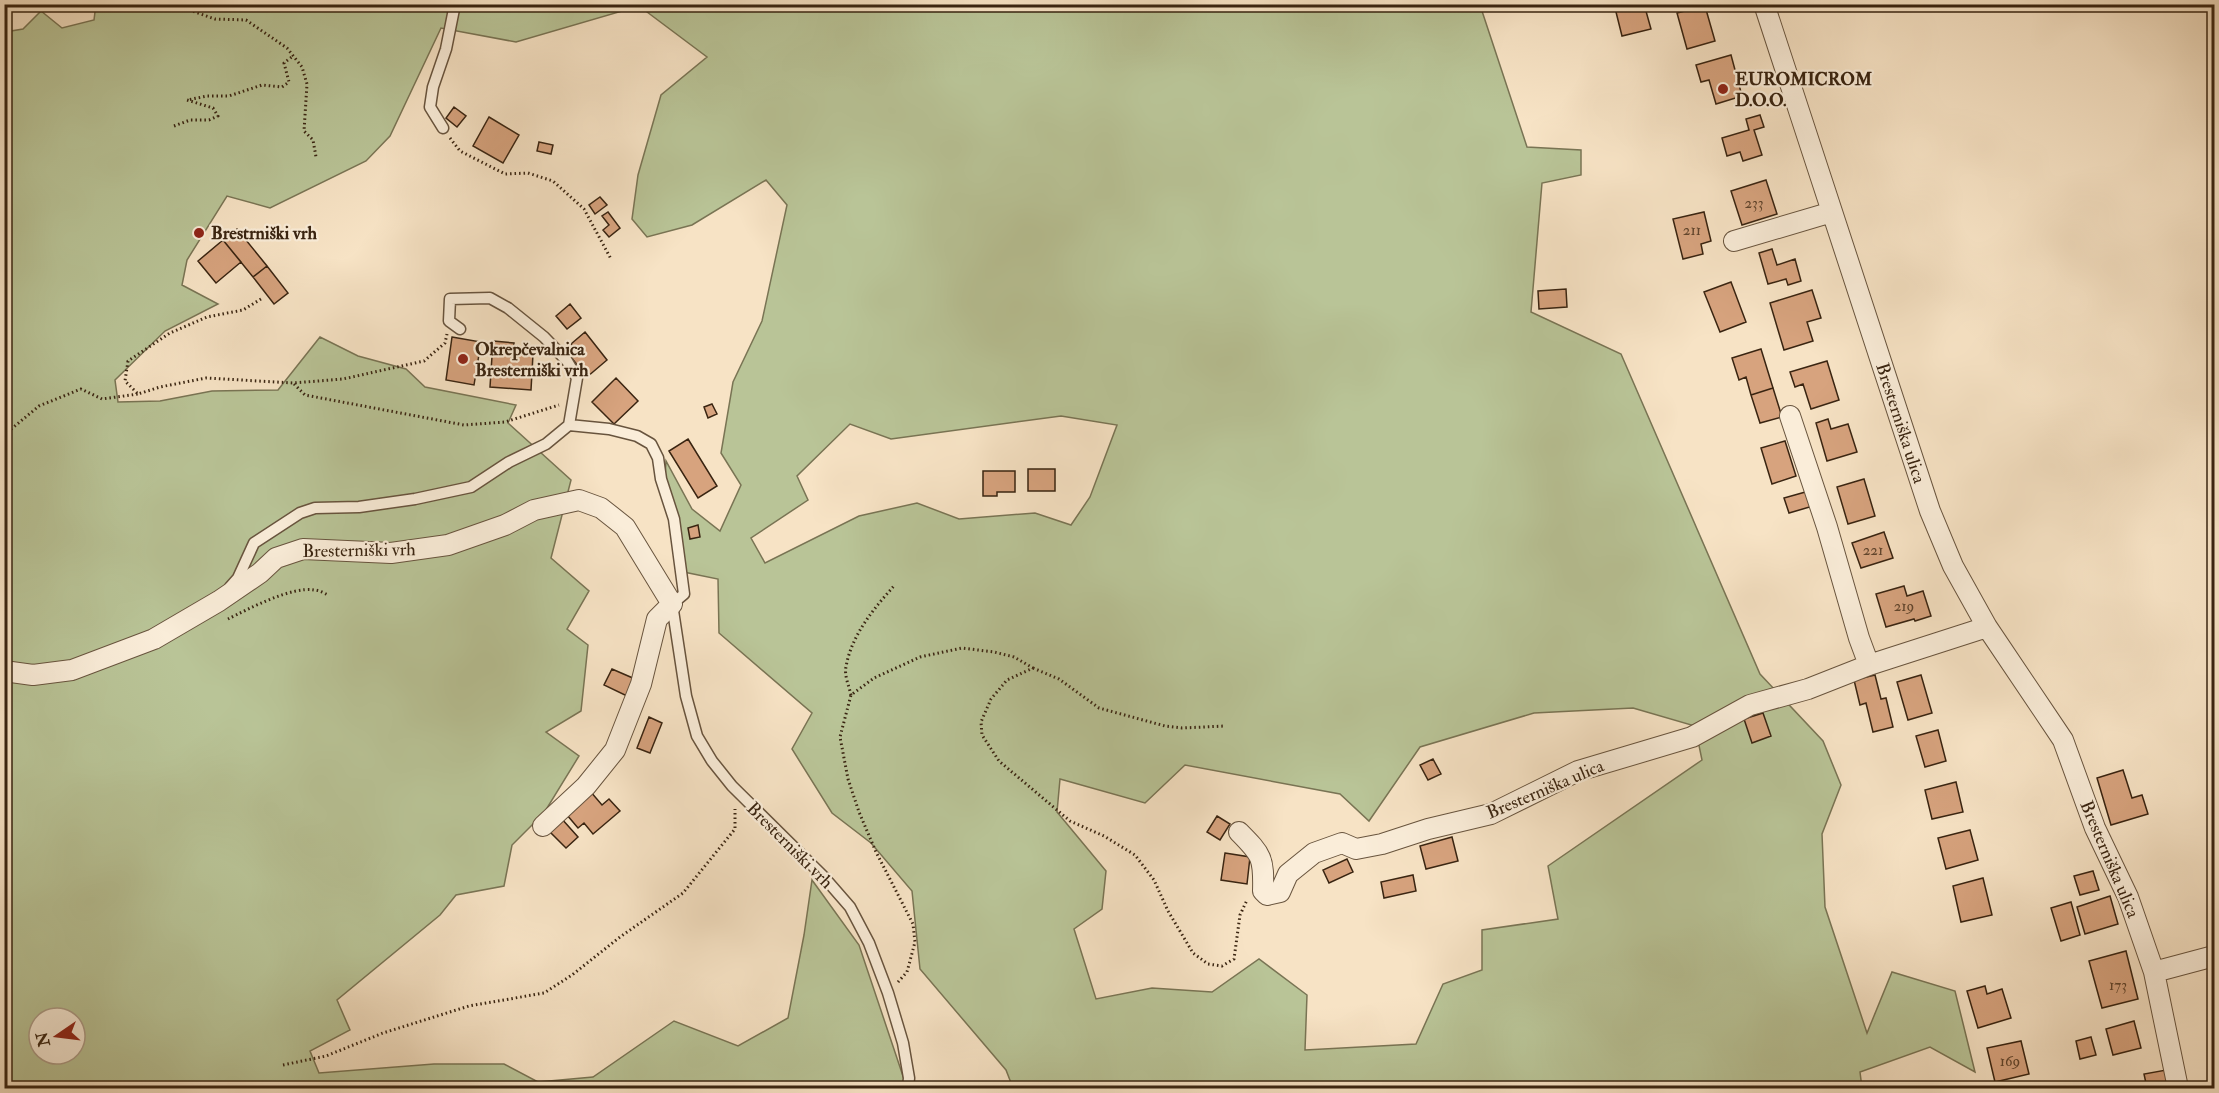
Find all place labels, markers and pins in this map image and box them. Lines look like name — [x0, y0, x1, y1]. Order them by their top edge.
place label: EUROMICROM D.O.O. — [1735, 68, 1873, 112]
marker: EUROMICROM D.O.O. — [1716, 82, 1730, 96]
place label: Brestrniški vrh — [211, 222, 317, 245]
marker: Brestrniški vrh — [192, 226, 206, 240]
place label: Okrepčevalnica Bresterniški vrh — [475, 338, 589, 382]
marker: Okrepčevalnica Bresterniški vrh — [456, 352, 470, 366]

